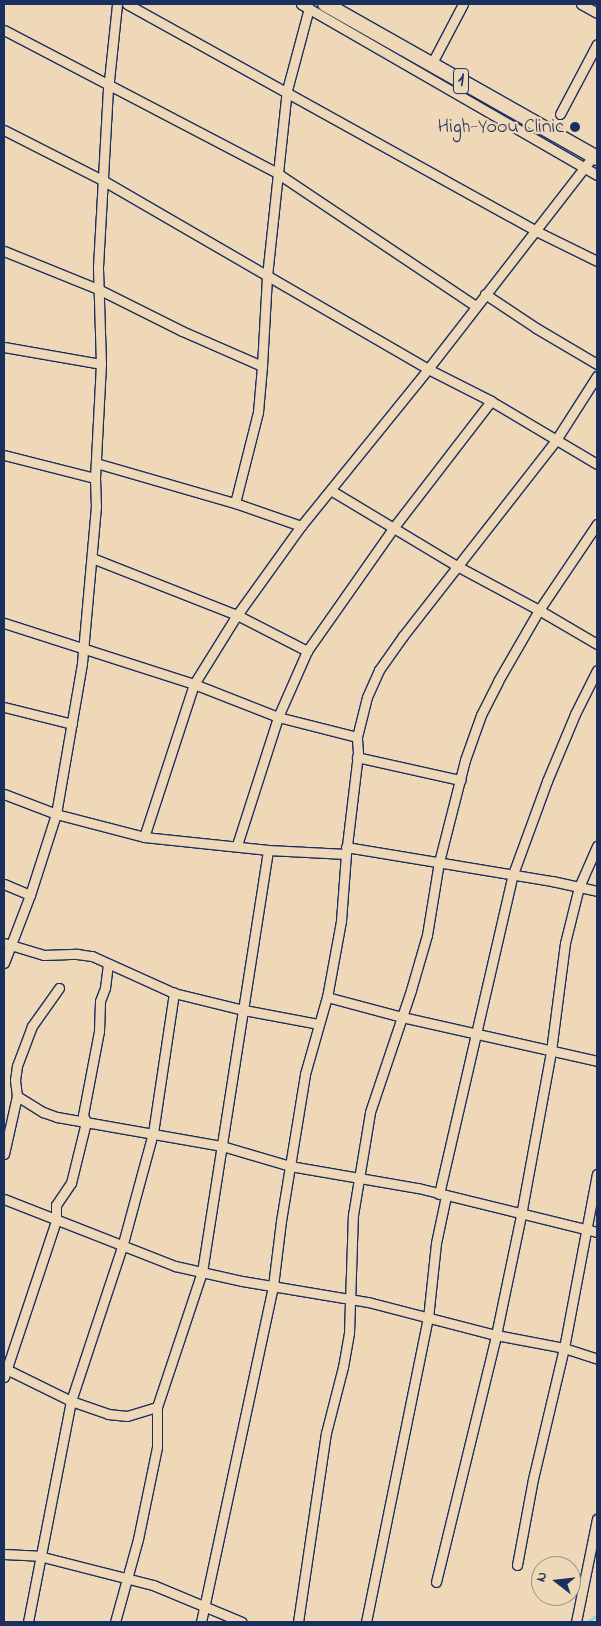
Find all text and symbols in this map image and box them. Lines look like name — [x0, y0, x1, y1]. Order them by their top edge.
road number: 1 — [452, 64, 470, 98]
place label: High-Yoou Clinic — [438, 115, 564, 139]
marker: High-Yoou Clinic — [568, 120, 582, 134]
north arrow — [531, 1556, 581, 1606]
text: N — [531, 1570, 553, 1584]

